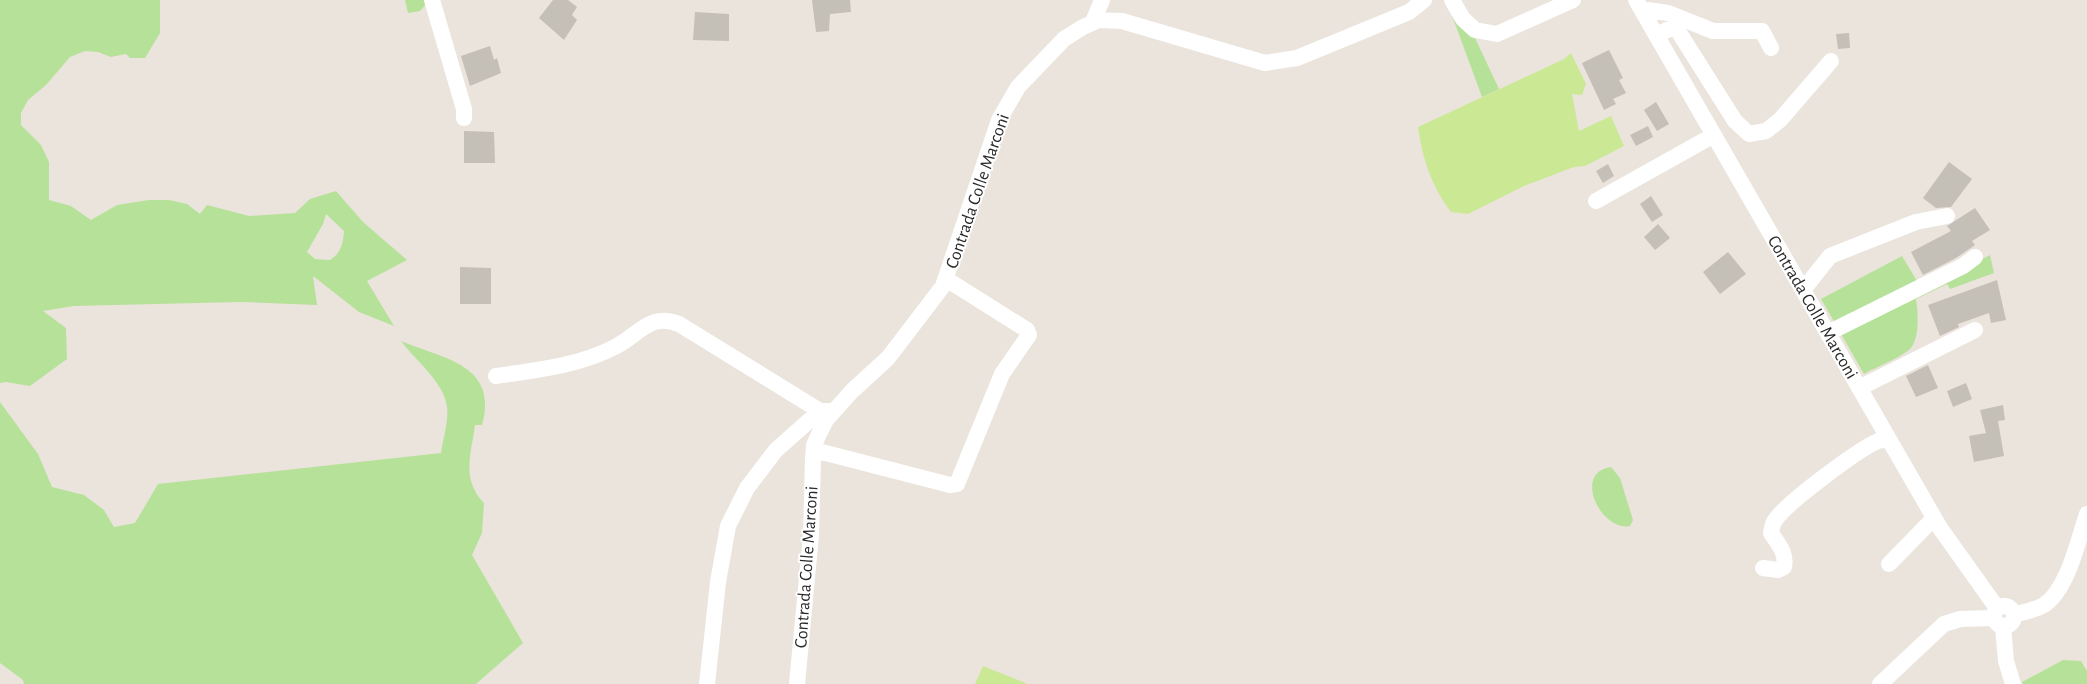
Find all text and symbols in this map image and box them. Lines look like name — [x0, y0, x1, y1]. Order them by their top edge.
street label: Contrada Colle Marconi — [943, 112, 1013, 271]
street label: Contrada Colle Marconi — [1764, 233, 1861, 382]
street label: Contrada Colle Marconi — [792, 485, 822, 649]

